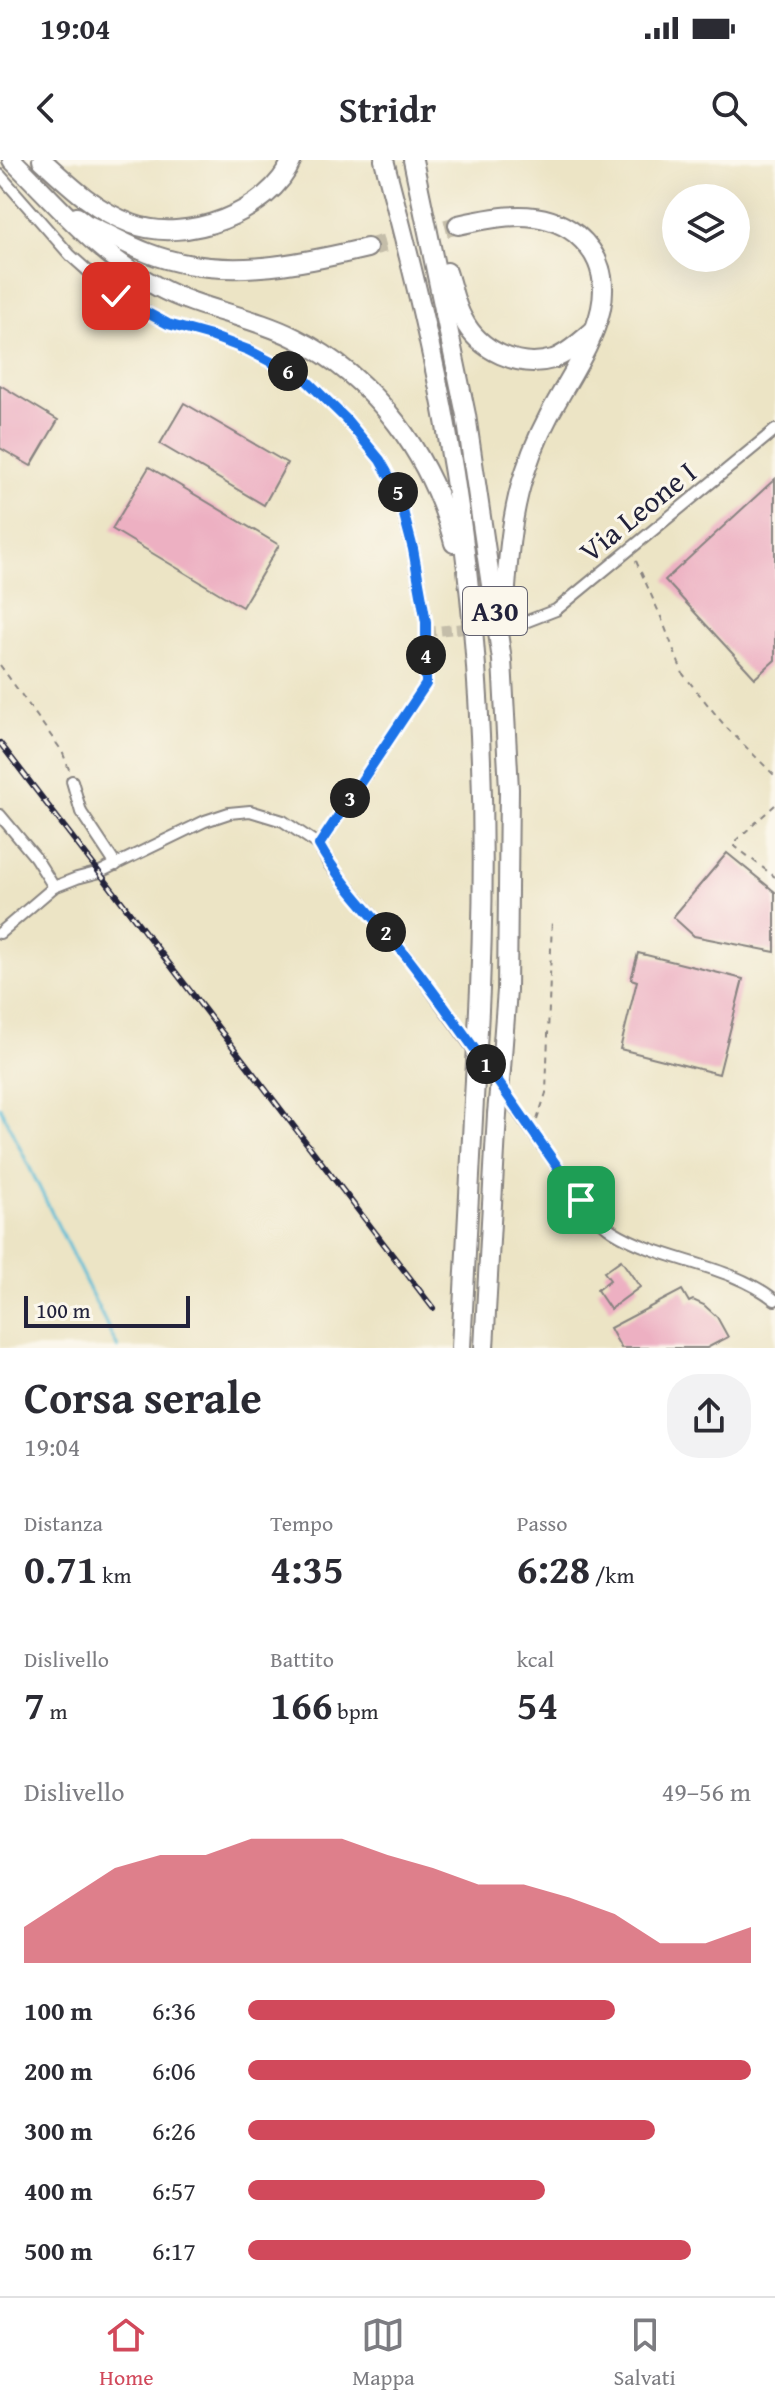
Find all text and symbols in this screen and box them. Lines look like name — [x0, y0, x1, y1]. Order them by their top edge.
text: 19:04 — [40, 6, 111, 50]
text: Stridr — [339, 82, 436, 135]
icon: back — [24, 86, 68, 130]
icon: search — [707, 86, 751, 130]
map controls — [662, 184, 750, 272]
button: layers — [662, 184, 750, 272]
pin — [82, 262, 150, 330]
icon: check — [94, 274, 138, 318]
pin: 6 — [268, 351, 308, 391]
text: 6 — [282, 355, 294, 387]
street label: Via Leone I — [569, 450, 705, 572]
pin: 5 — [378, 472, 418, 512]
text: 5 — [392, 476, 404, 508]
road number: A30 — [463, 587, 527, 635]
pin: 4 — [406, 635, 446, 675]
text: 4 — [420, 639, 432, 671]
pin: 3 — [330, 778, 370, 818]
text: 3 — [344, 782, 356, 814]
pin: 2 — [366, 912, 406, 952]
text: 2 — [380, 916, 392, 948]
pin: 1 — [466, 1044, 506, 1084]
text: 1 — [480, 1048, 492, 1080]
pin — [547, 1166, 615, 1234]
icon: arrive — [559, 1178, 603, 1222]
scale bar — [24, 1292, 190, 1328]
text: 100 m — [36, 1294, 91, 1326]
text: Corsa serale — [24, 1365, 262, 1429]
button: share — [667, 1374, 751, 1458]
text: 19:04 — [24, 1427, 80, 1466]
text: Distanza — [24, 1507, 103, 1539]
text: Tempo — [270, 1507, 333, 1539]
text: Passo — [517, 1507, 568, 1539]
text: 0.71 — [24, 1539, 97, 1598]
text: 4:35 — [270, 1539, 344, 1598]
text: 6:28 — [517, 1539, 590, 1598]
text: km — [97, 1559, 131, 1591]
text: /km — [590, 1559, 635, 1591]
text: Dislivello — [24, 1643, 109, 1675]
text: Battito — [270, 1643, 334, 1675]
text: kcal — [517, 1643, 554, 1675]
text: 7 — [24, 1675, 45, 1734]
text: 166 — [270, 1675, 333, 1734]
text: 54 — [517, 1675, 558, 1734]
text: m — [45, 1695, 68, 1727]
text: bpm — [333, 1695, 379, 1727]
text: Dislivello — [24, 1772, 124, 1811]
text: 49–56 m — [662, 1772, 751, 1811]
text: 100 m — [24, 1991, 92, 2030]
text: 6:36 — [152, 1991, 196, 2030]
text: 200 m — [24, 2051, 92, 2090]
text: 6:06 — [152, 2051, 196, 2090]
text: 300 m — [24, 2111, 92, 2150]
text: 6:26 — [152, 2111, 196, 2150]
text: 400 m — [24, 2171, 92, 2210]
text: 6:57 — [152, 2171, 196, 2210]
text: 500 m — [24, 2231, 92, 2270]
text: 6:17 — [152, 2231, 196, 2270]
tab: Home — [99, 2313, 153, 2393]
tab: Mappa — [352, 2313, 415, 2393]
tab: Salvati — [613, 2313, 676, 2393]

